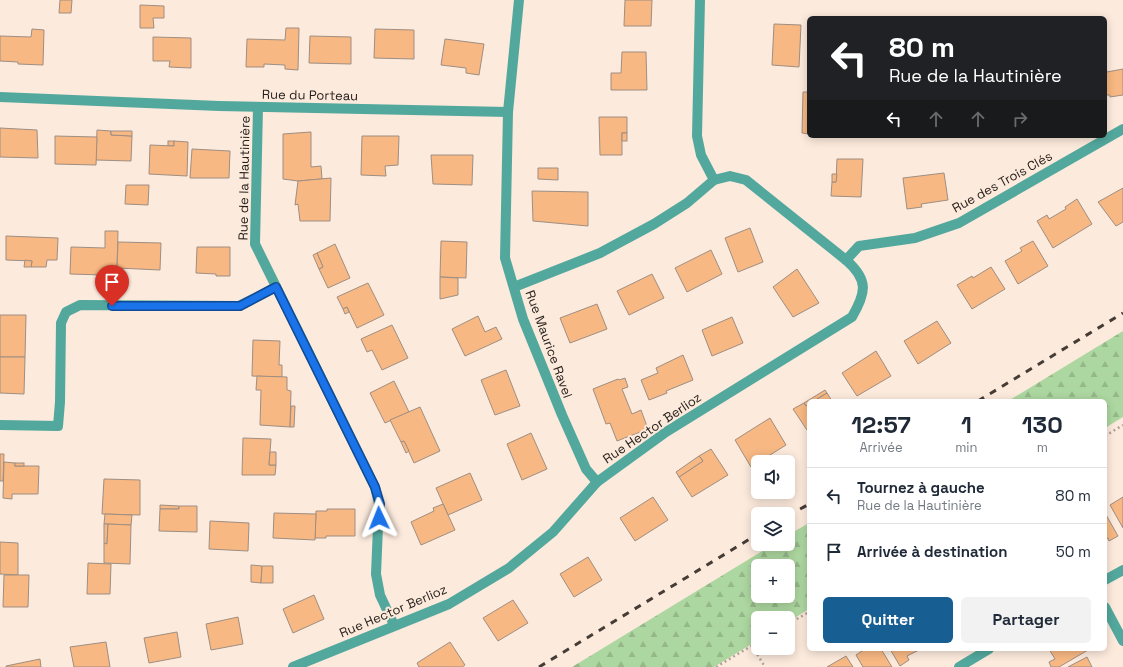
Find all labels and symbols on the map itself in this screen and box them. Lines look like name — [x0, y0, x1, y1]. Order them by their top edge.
street label: Rue du Porteau — [262, 86, 358, 104]
street label: Rue de la Hautinière — [234, 115, 254, 241]
street label: Rue des Trois Clés — [949, 147, 1055, 217]
pin — [95, 265, 129, 306]
street label: Rue Maurice Ravel — [522, 288, 576, 400]
street label: Rue Hector Berlioz — [600, 389, 705, 467]
position arrow — [358, 497, 400, 539]
street label: Rue Hector Berlioz — [337, 581, 449, 641]

